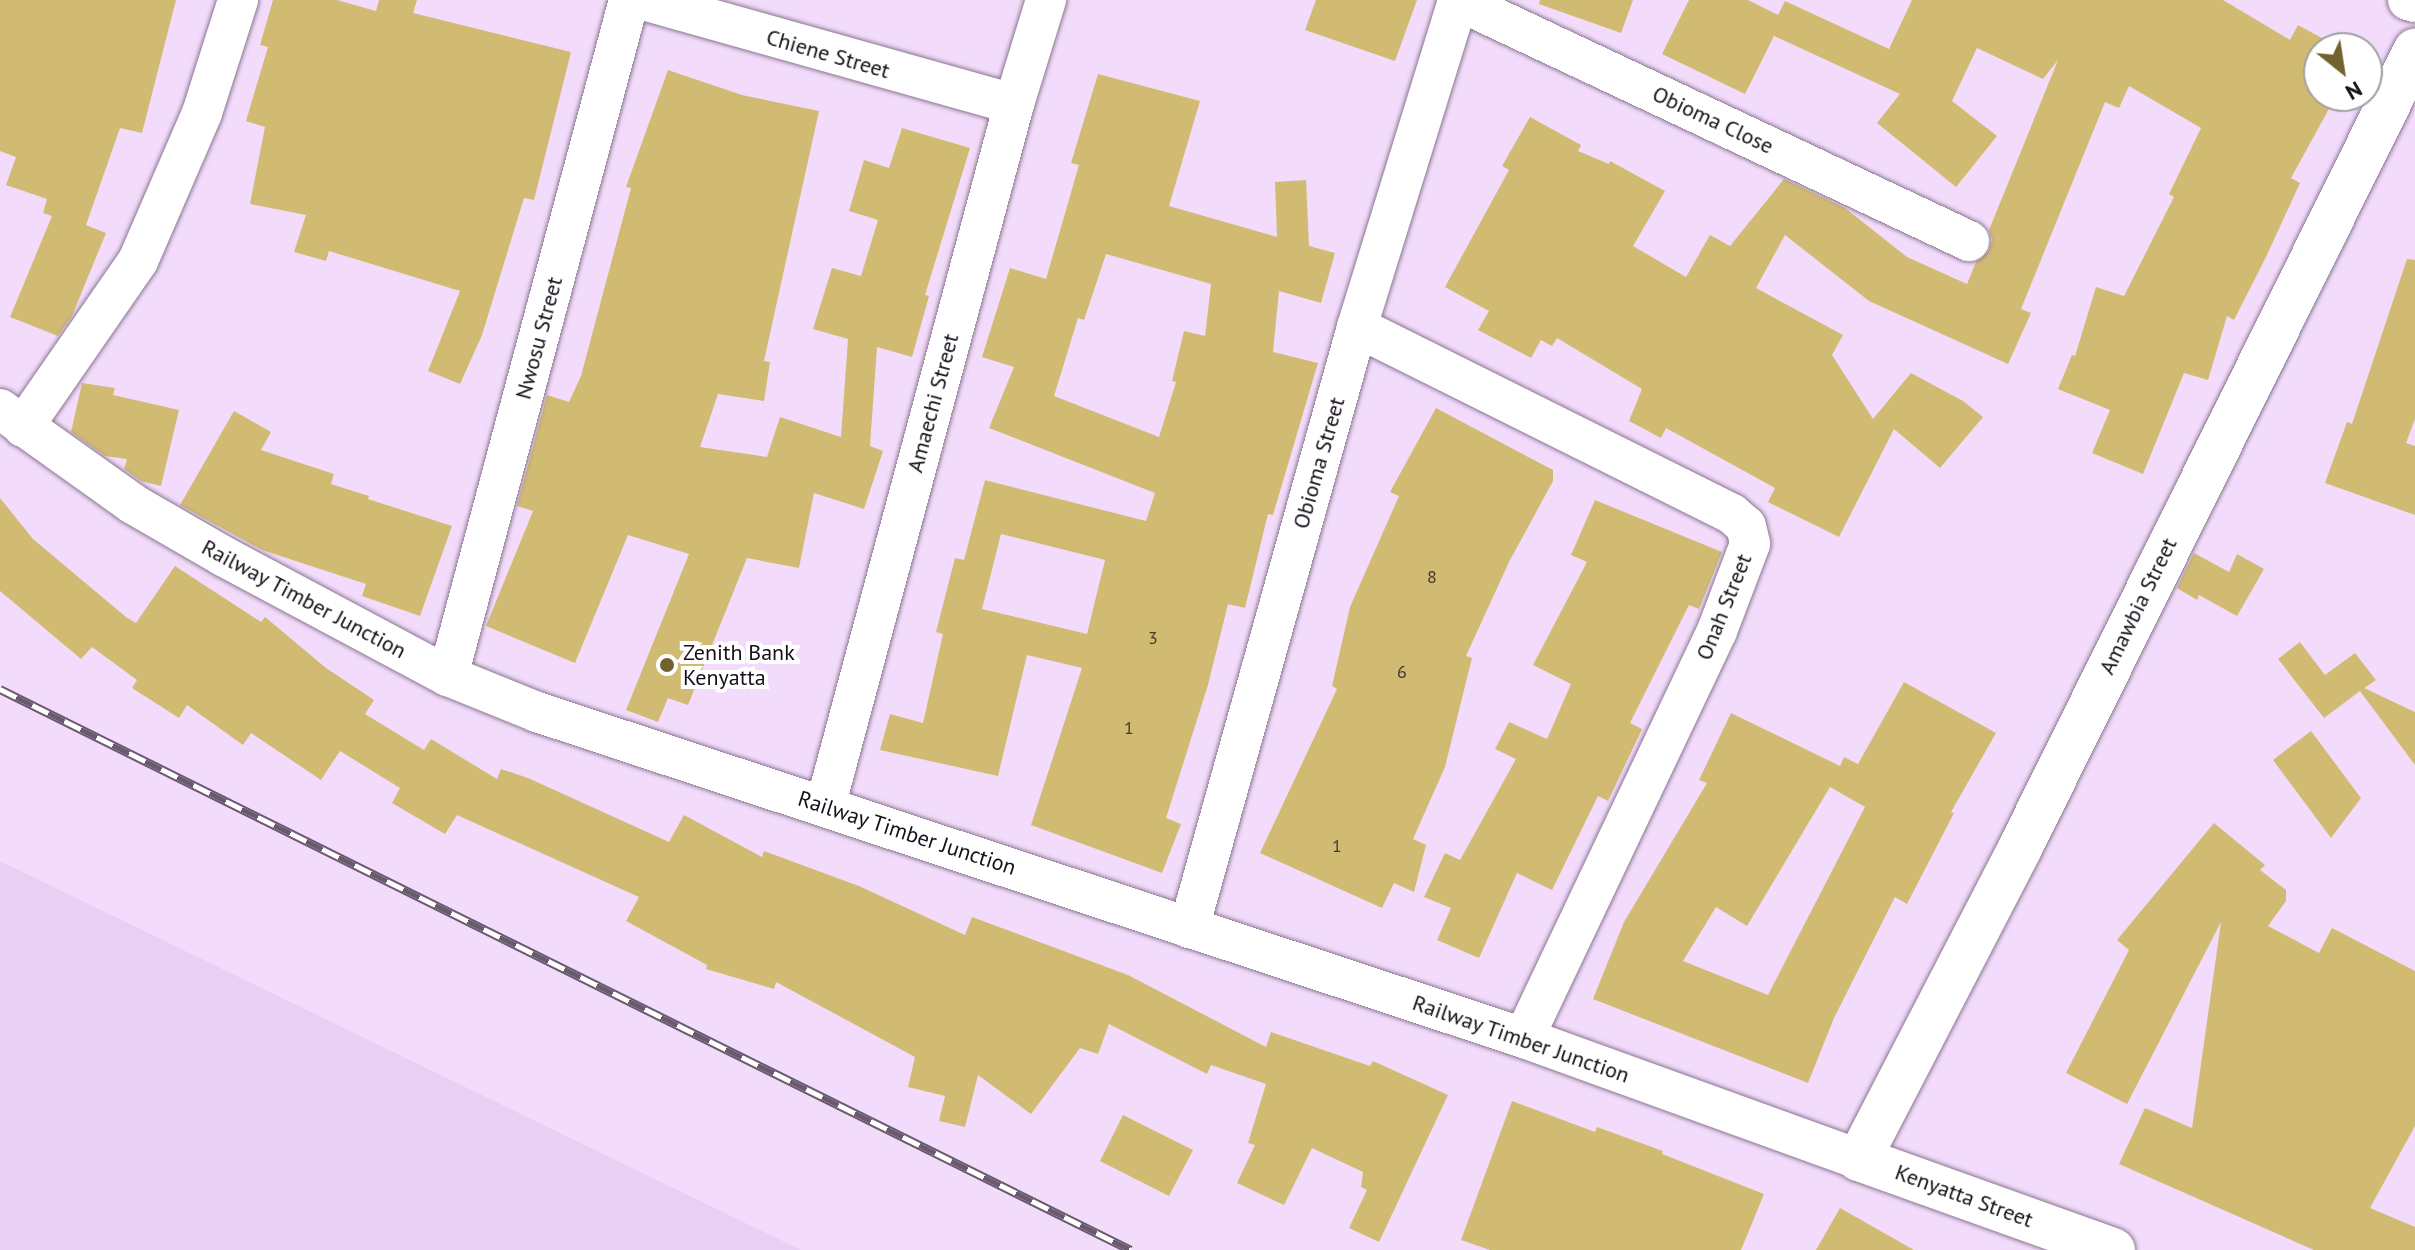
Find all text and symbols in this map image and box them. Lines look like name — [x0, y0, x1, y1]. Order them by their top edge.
street label: Chiene Street — [763, 24, 893, 84]
north arrow — [2303, 32, 2383, 112]
text: N — [2341, 75, 2367, 107]
street label: Obioma Close — [1648, 80, 1778, 160]
street label: Nwosu Street — [510, 274, 568, 402]
street label: Amaechi Street — [902, 331, 964, 475]
street label: Obioma Street — [1288, 394, 1350, 532]
street label: Amawbia Street — [2094, 533, 2182, 679]
street label: Railway Timber Junction — [197, 534, 411, 664]
street label: Onah Street — [1691, 550, 1757, 664]
house number: 8 — [1427, 566, 1437, 588]
house number: 3 — [1148, 627, 1158, 649]
place label: Zenith Bank Kenyatta — [683, 639, 795, 690]
marker: Zenith Bank Kenyatta — [658, 656, 676, 674]
house number: 6 — [1397, 661, 1407, 683]
house number: 1 — [1124, 717, 1134, 739]
street label: Railway Timber Junction — [794, 785, 1020, 881]
house number: 1 — [1332, 835, 1342, 857]
street label: Railway Timber Junction — [1408, 989, 1634, 1089]
street label: Kenyatta Street — [1892, 1159, 2036, 1233]

